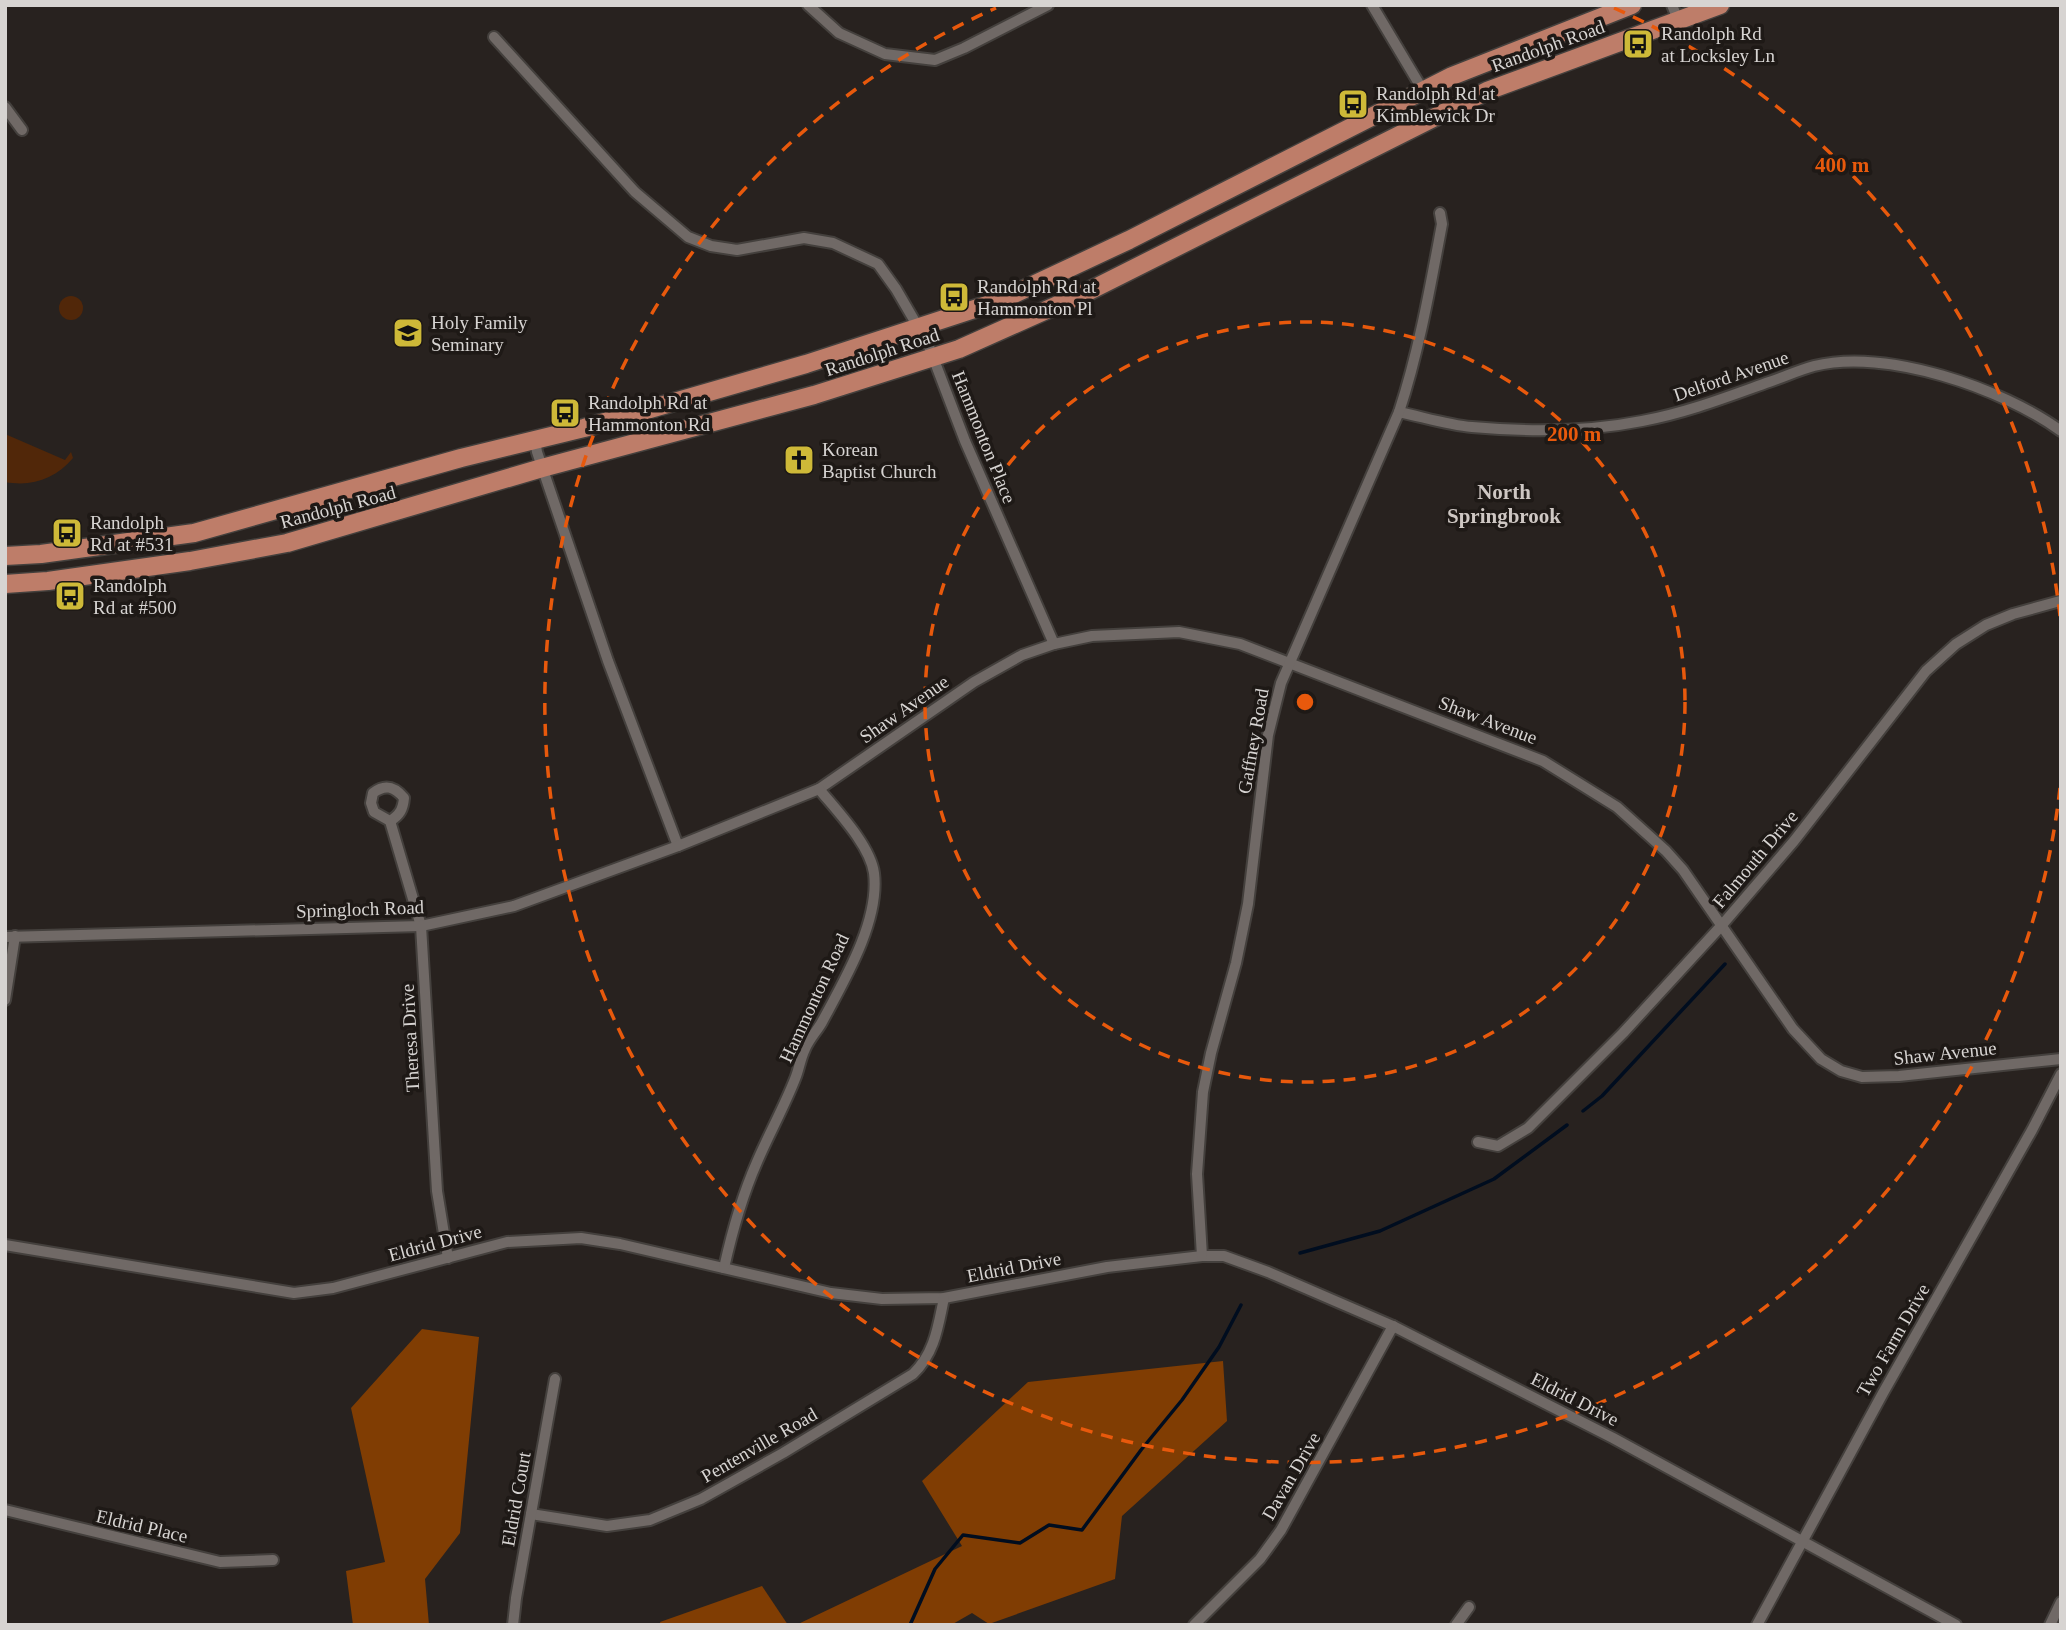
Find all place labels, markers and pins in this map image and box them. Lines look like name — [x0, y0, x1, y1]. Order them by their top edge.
place label: Randolph Rd at Locksley Ln — [1661, 23, 1775, 66]
bus stop icon: Randolph Rd at Locksley Ln — [1621, 27, 1655, 61]
place label: Randolph Rd at Kimblewick Dr — [1376, 83, 1496, 126]
bus stop icon: Randolph Rd at Kimblewick Dr — [1336, 87, 1370, 121]
place label: Randolph Rd at Hammonton Pl — [977, 276, 1097, 319]
bus stop icon: Randolph Rd at Hammonton Pl — [937, 280, 971, 314]
place label: Holy Family Seminary — [431, 312, 528, 355]
school or university icon: Holy Family Seminary — [391, 316, 425, 350]
place label: Randolph Rd at Hammonton Rd — [588, 392, 710, 435]
bus stop icon: Randolph Rd at Hammonton Rd — [548, 396, 582, 430]
place label: Korean Baptist Church — [822, 439, 937, 482]
church icon: Korean Baptist Church — [782, 443, 816, 477]
place label: Randolph Rd at #531 — [90, 512, 173, 555]
bus stop icon: Randolph Rd at #531 — [50, 516, 84, 550]
place label: Randolph Rd at #500 — [93, 575, 176, 618]
bus stop icon: Randolph Rd at #500 — [53, 579, 87, 613]
centre of rings — [1293, 690, 1317, 714]

